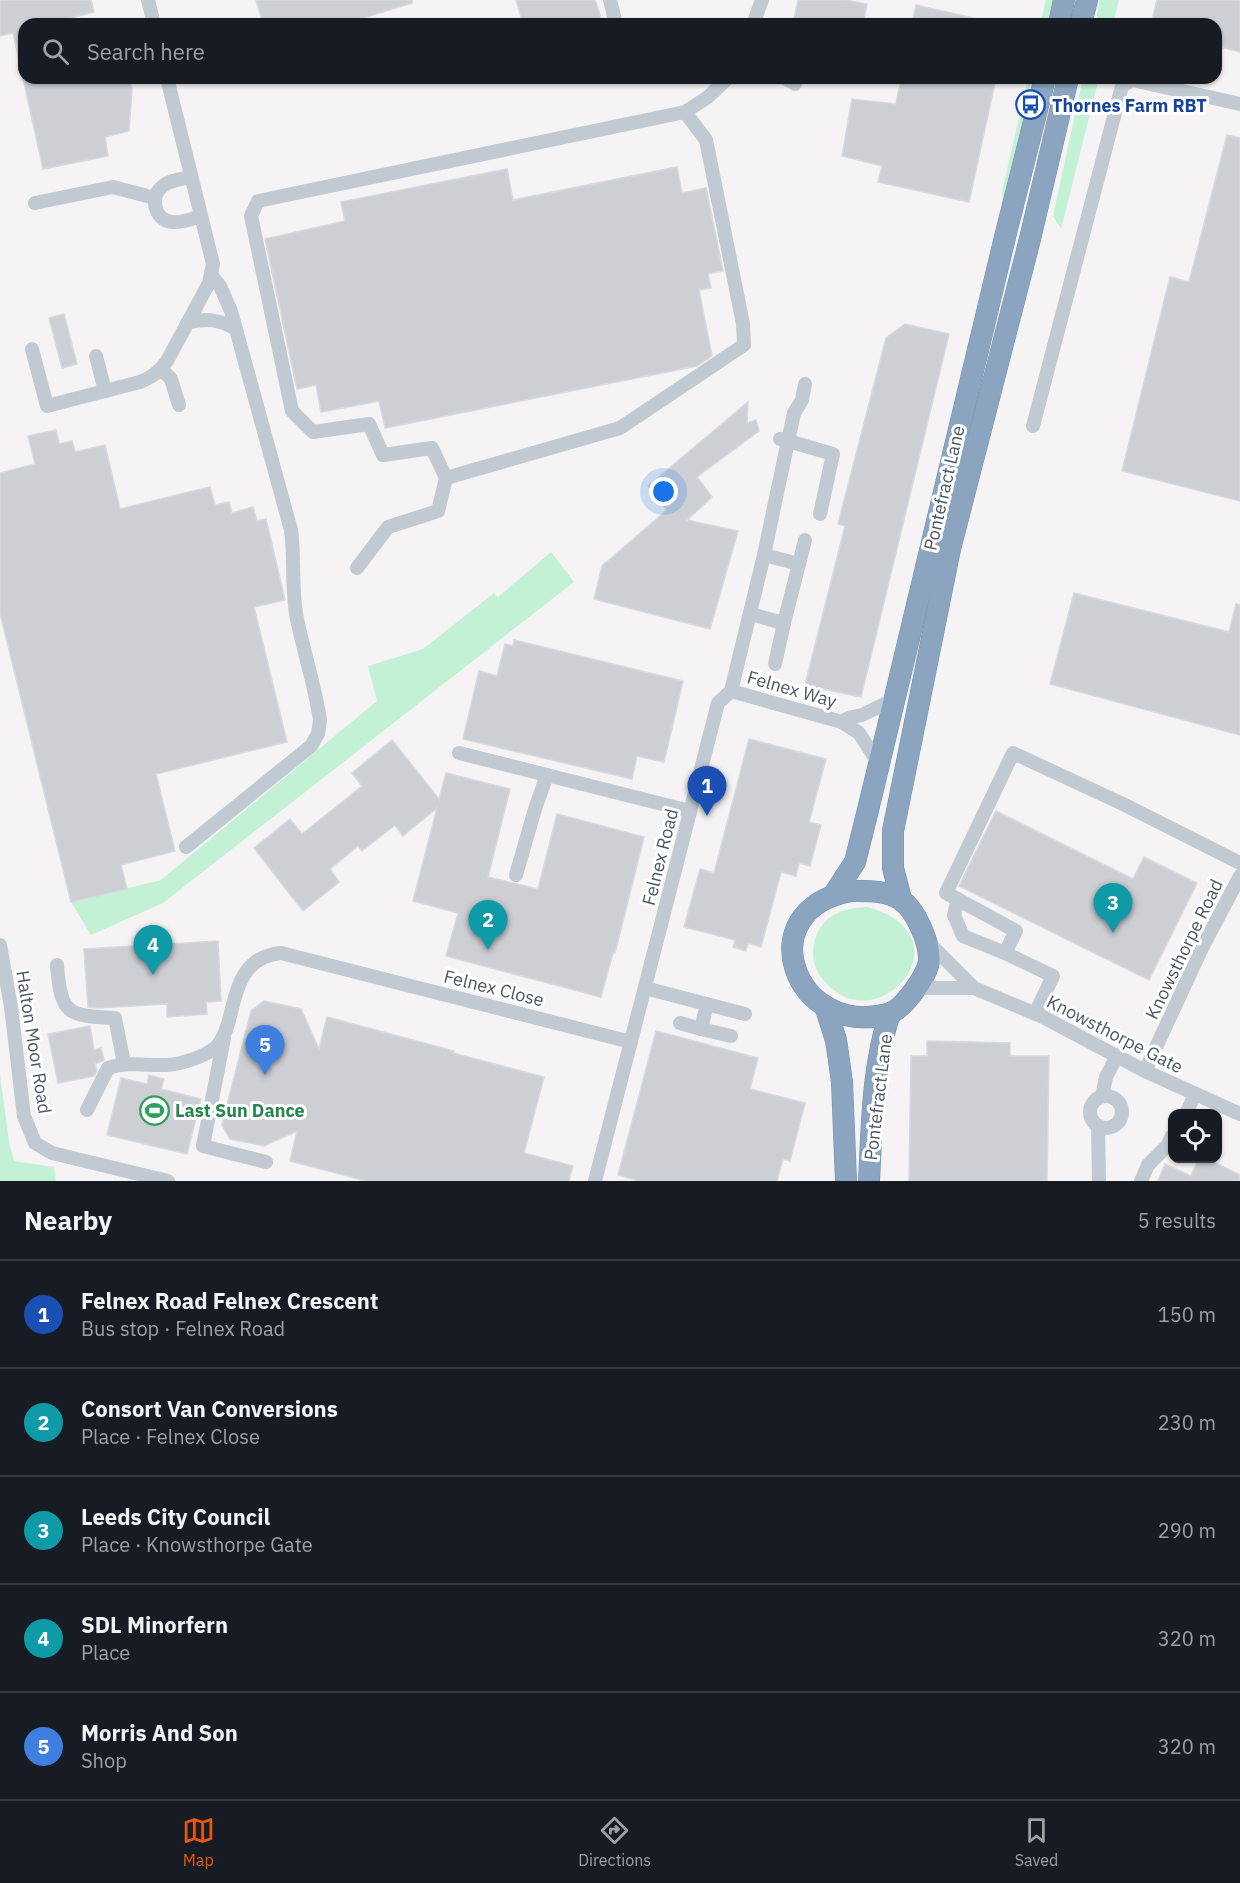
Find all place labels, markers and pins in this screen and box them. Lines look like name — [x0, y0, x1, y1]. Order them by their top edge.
bus stop icon: Thornes Farm RBT — [1015, 89, 1047, 121]
place label: Thornes Farm RBT — [1052, 94, 1207, 117]
pin: 1 — [688, 766, 726, 816]
pin: 3 — [1094, 884, 1132, 933]
pin: 2 — [468, 900, 508, 950]
pin: 4 — [134, 926, 172, 975]
pin: 5 — [246, 1026, 284, 1075]
sports icon: Last Sun Dance — [138, 1094, 170, 1126]
place label: Last Sun Dance — [175, 1099, 305, 1122]

